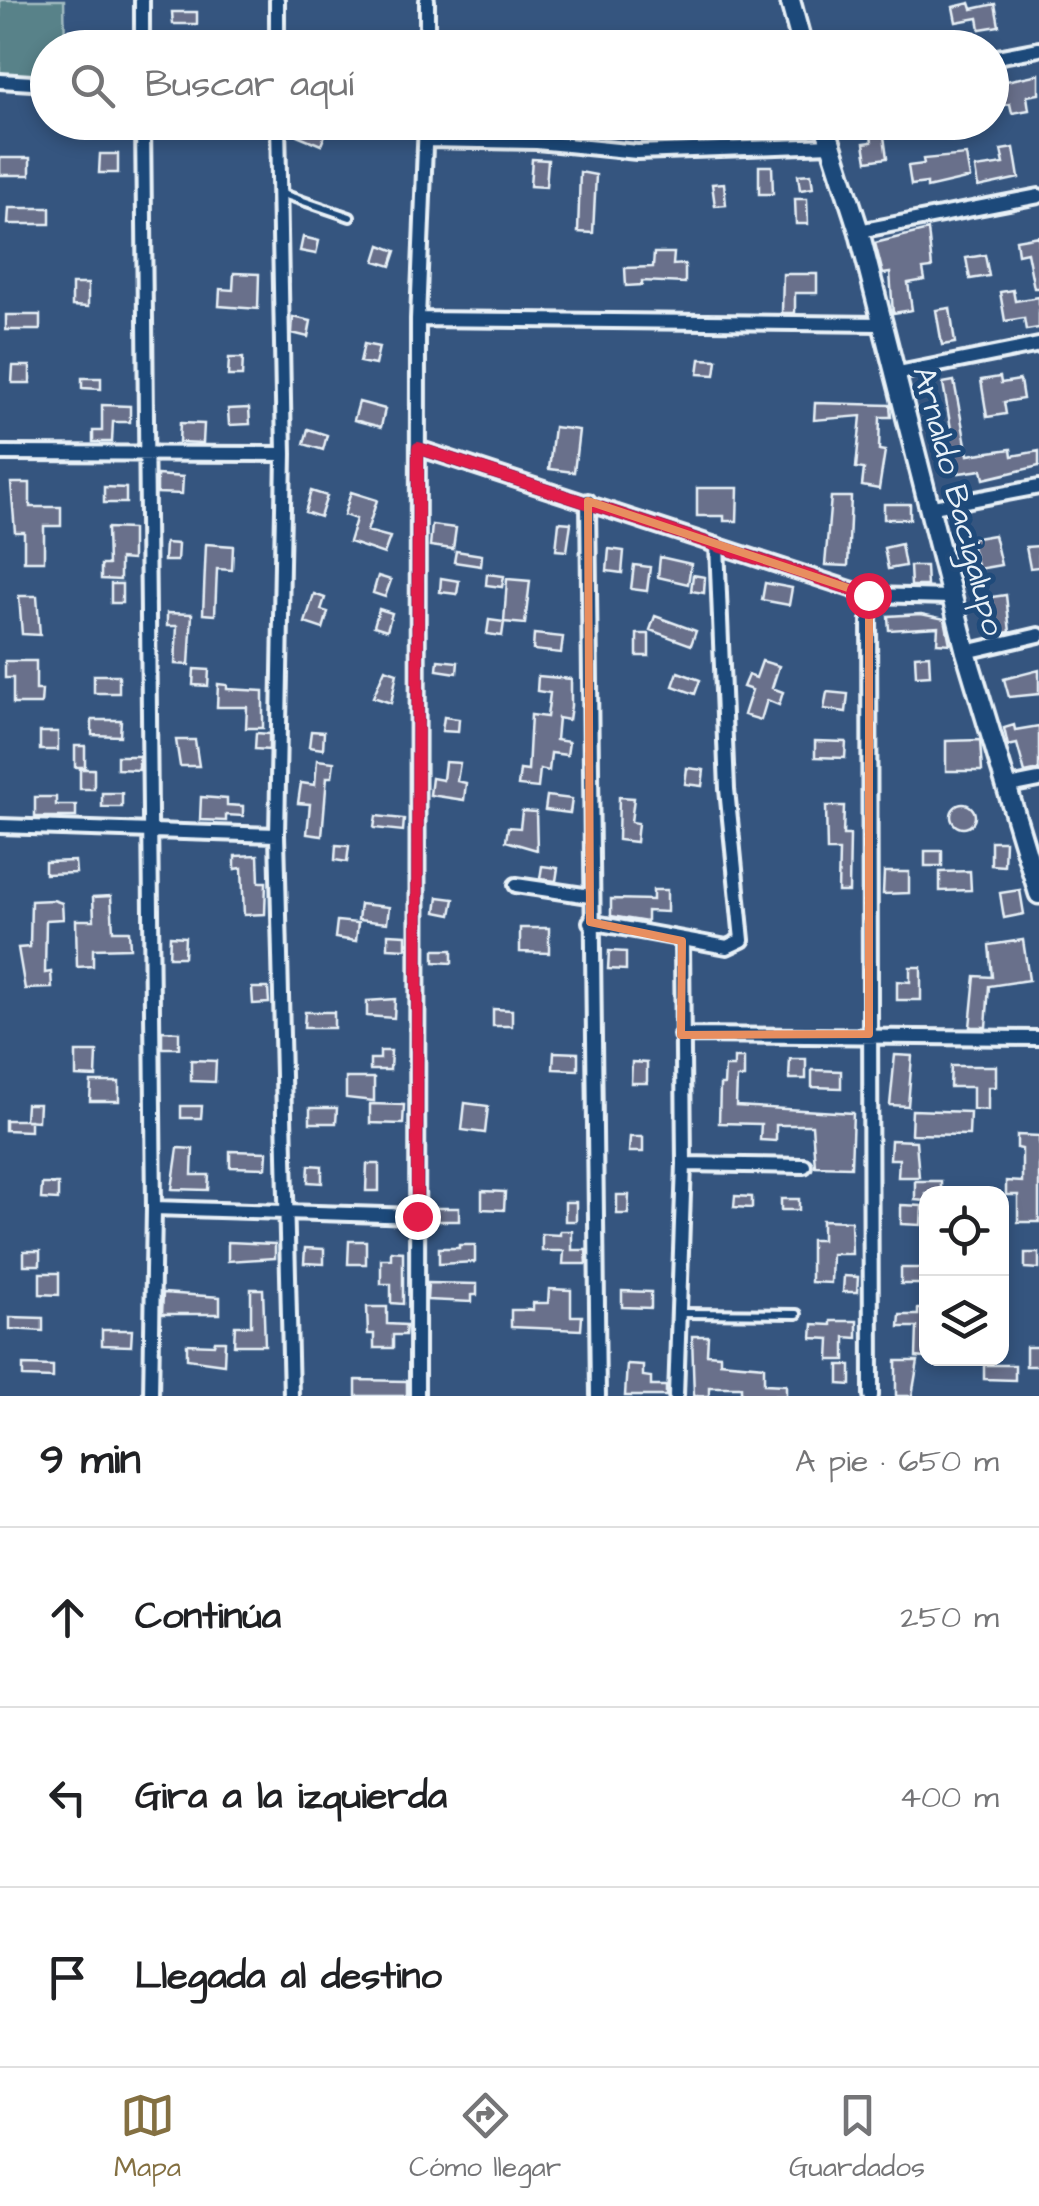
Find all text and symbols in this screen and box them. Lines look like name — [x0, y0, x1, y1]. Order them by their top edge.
search box — [30, 30, 1009, 140]
icon: search — [65, 58, 120, 113]
text: Buscar aquí — [145, 59, 354, 111]
street label: Arnaldo Bacigalupo — [900, 362, 1016, 640]
route start — [846, 573, 892, 619]
map controls — [919, 1186, 1009, 1366]
button: locate — [919, 1186, 1009, 1276]
route end — [395, 1194, 441, 1240]
button: layers — [919, 1276, 1009, 1366]
text: 9 min — [40, 1432, 141, 1490]
text: A pie · 650 m — [795, 1439, 999, 1484]
icon: ahead — [40, 1590, 95, 1645]
text: Continúa — [135, 1591, 281, 1643]
text: 250 m — [900, 1595, 999, 1640]
icon: left — [40, 1770, 95, 1825]
text: Gira a la izquierda — [135, 1771, 447, 1823]
text: 400 m — [899, 1775, 999, 1820]
icon: arrive — [40, 1950, 95, 2005]
text: Llegada al destino — [135, 1951, 442, 2003]
tab: Mapa — [114, 2088, 181, 2187]
tab: Cómo llegar — [409, 2088, 561, 2187]
tab: Guardados — [789, 2088, 925, 2187]

